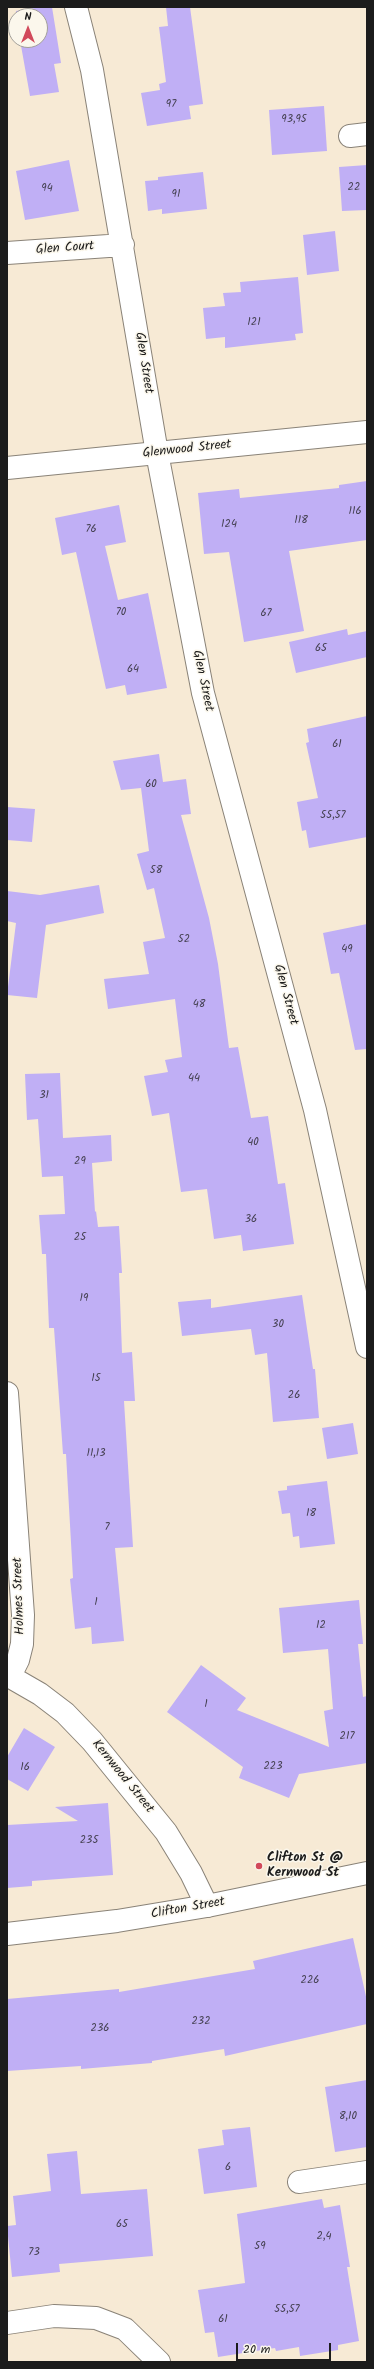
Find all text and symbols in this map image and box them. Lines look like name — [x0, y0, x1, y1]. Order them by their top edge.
north arrow — [8, 8, 48, 48]
text: N — [25, 8, 31, 26]
house number: 97 — [166, 98, 176, 112]
house number: 93,95 — [281, 113, 307, 127]
house number: 22 — [348, 181, 360, 195]
house number: 94 — [41, 182, 53, 196]
house number: 91 — [172, 188, 180, 202]
street label: Glen Court — [35, 239, 95, 259]
house number: 121 — [247, 316, 261, 330]
street label: Glen Street — [130, 331, 156, 395]
street label: Glenwood Street — [142, 438, 232, 462]
house number: 116 — [348, 505, 362, 519]
house number: 118 — [294, 514, 308, 528]
house number: 124 — [221, 518, 237, 532]
house number: 76 — [85, 523, 97, 537]
house number: 70 — [116, 606, 126, 620]
house number: 67 — [260, 607, 272, 621]
house number: 65 — [315, 642, 327, 656]
street label: Glen Street — [188, 649, 216, 713]
house number: 64 — [127, 663, 139, 677]
house number: 61 — [332, 738, 342, 752]
house number: 60 — [145, 778, 157, 792]
house number: 55,57 — [320, 809, 346, 823]
house number: 58 — [150, 864, 162, 878]
house number: 52 — [178, 933, 190, 947]
house number: 49 — [341, 943, 353, 957]
street label: Glen Street — [269, 963, 301, 1027]
house number: 48 — [193, 998, 205, 1012]
house number: 44 — [188, 1072, 200, 1086]
house number: 31 — [39, 1089, 49, 1103]
house number: 40 — [247, 1136, 259, 1150]
house number: 29 — [74, 1155, 86, 1169]
house number: 36 — [245, 1213, 257, 1227]
house number: 25 — [74, 1231, 86, 1245]
house number: 19 — [80, 1292, 88, 1306]
house number: 30 — [272, 1318, 284, 1332]
house number: 15 — [91, 1372, 101, 1386]
house number: 26 — [288, 1389, 300, 1403]
house number: 11,13 — [86, 1447, 106, 1461]
house number: 18 — [306, 1507, 316, 1521]
house number: 7 — [104, 1521, 110, 1535]
street label: Holmes Street — [11, 1557, 29, 1635]
house number: 1 — [94, 1596, 98, 1610]
house number: 12 — [316, 1619, 326, 1633]
house number: 1 — [204, 1698, 208, 1712]
house number: 217 — [340, 1730, 354, 1744]
street label: Kernwood Street — [88, 1737, 156, 1817]
house number: 223 — [263, 1760, 283, 1774]
house number: 16 — [20, 1761, 30, 1775]
house number: 235 — [80, 1834, 98, 1848]
place label: Clifton St @ Kernwood St — [267, 1851, 344, 1882]
marker: Clifton St @ Kernwood St — [254, 1861, 264, 1871]
street label: Clifton Street — [150, 1895, 226, 1923]
house number: 226 — [301, 1974, 319, 1988]
house number: 232 — [191, 2015, 211, 2029]
house number: 236 — [91, 2022, 109, 2036]
house number: 8,10 — [339, 2110, 357, 2124]
house number: 6 — [225, 2161, 231, 2175]
house number: 65 — [116, 2218, 128, 2232]
house number: 2,4 — [317, 2230, 331, 2244]
house number: 59 — [254, 2240, 266, 2254]
house number: 73 — [28, 2246, 40, 2260]
house number: 55,57 — [274, 2303, 300, 2317]
house number: 61 — [218, 2313, 228, 2327]
scale bar — [238, 2335, 333, 2361]
text: 20 m — [243, 2340, 270, 2359]

